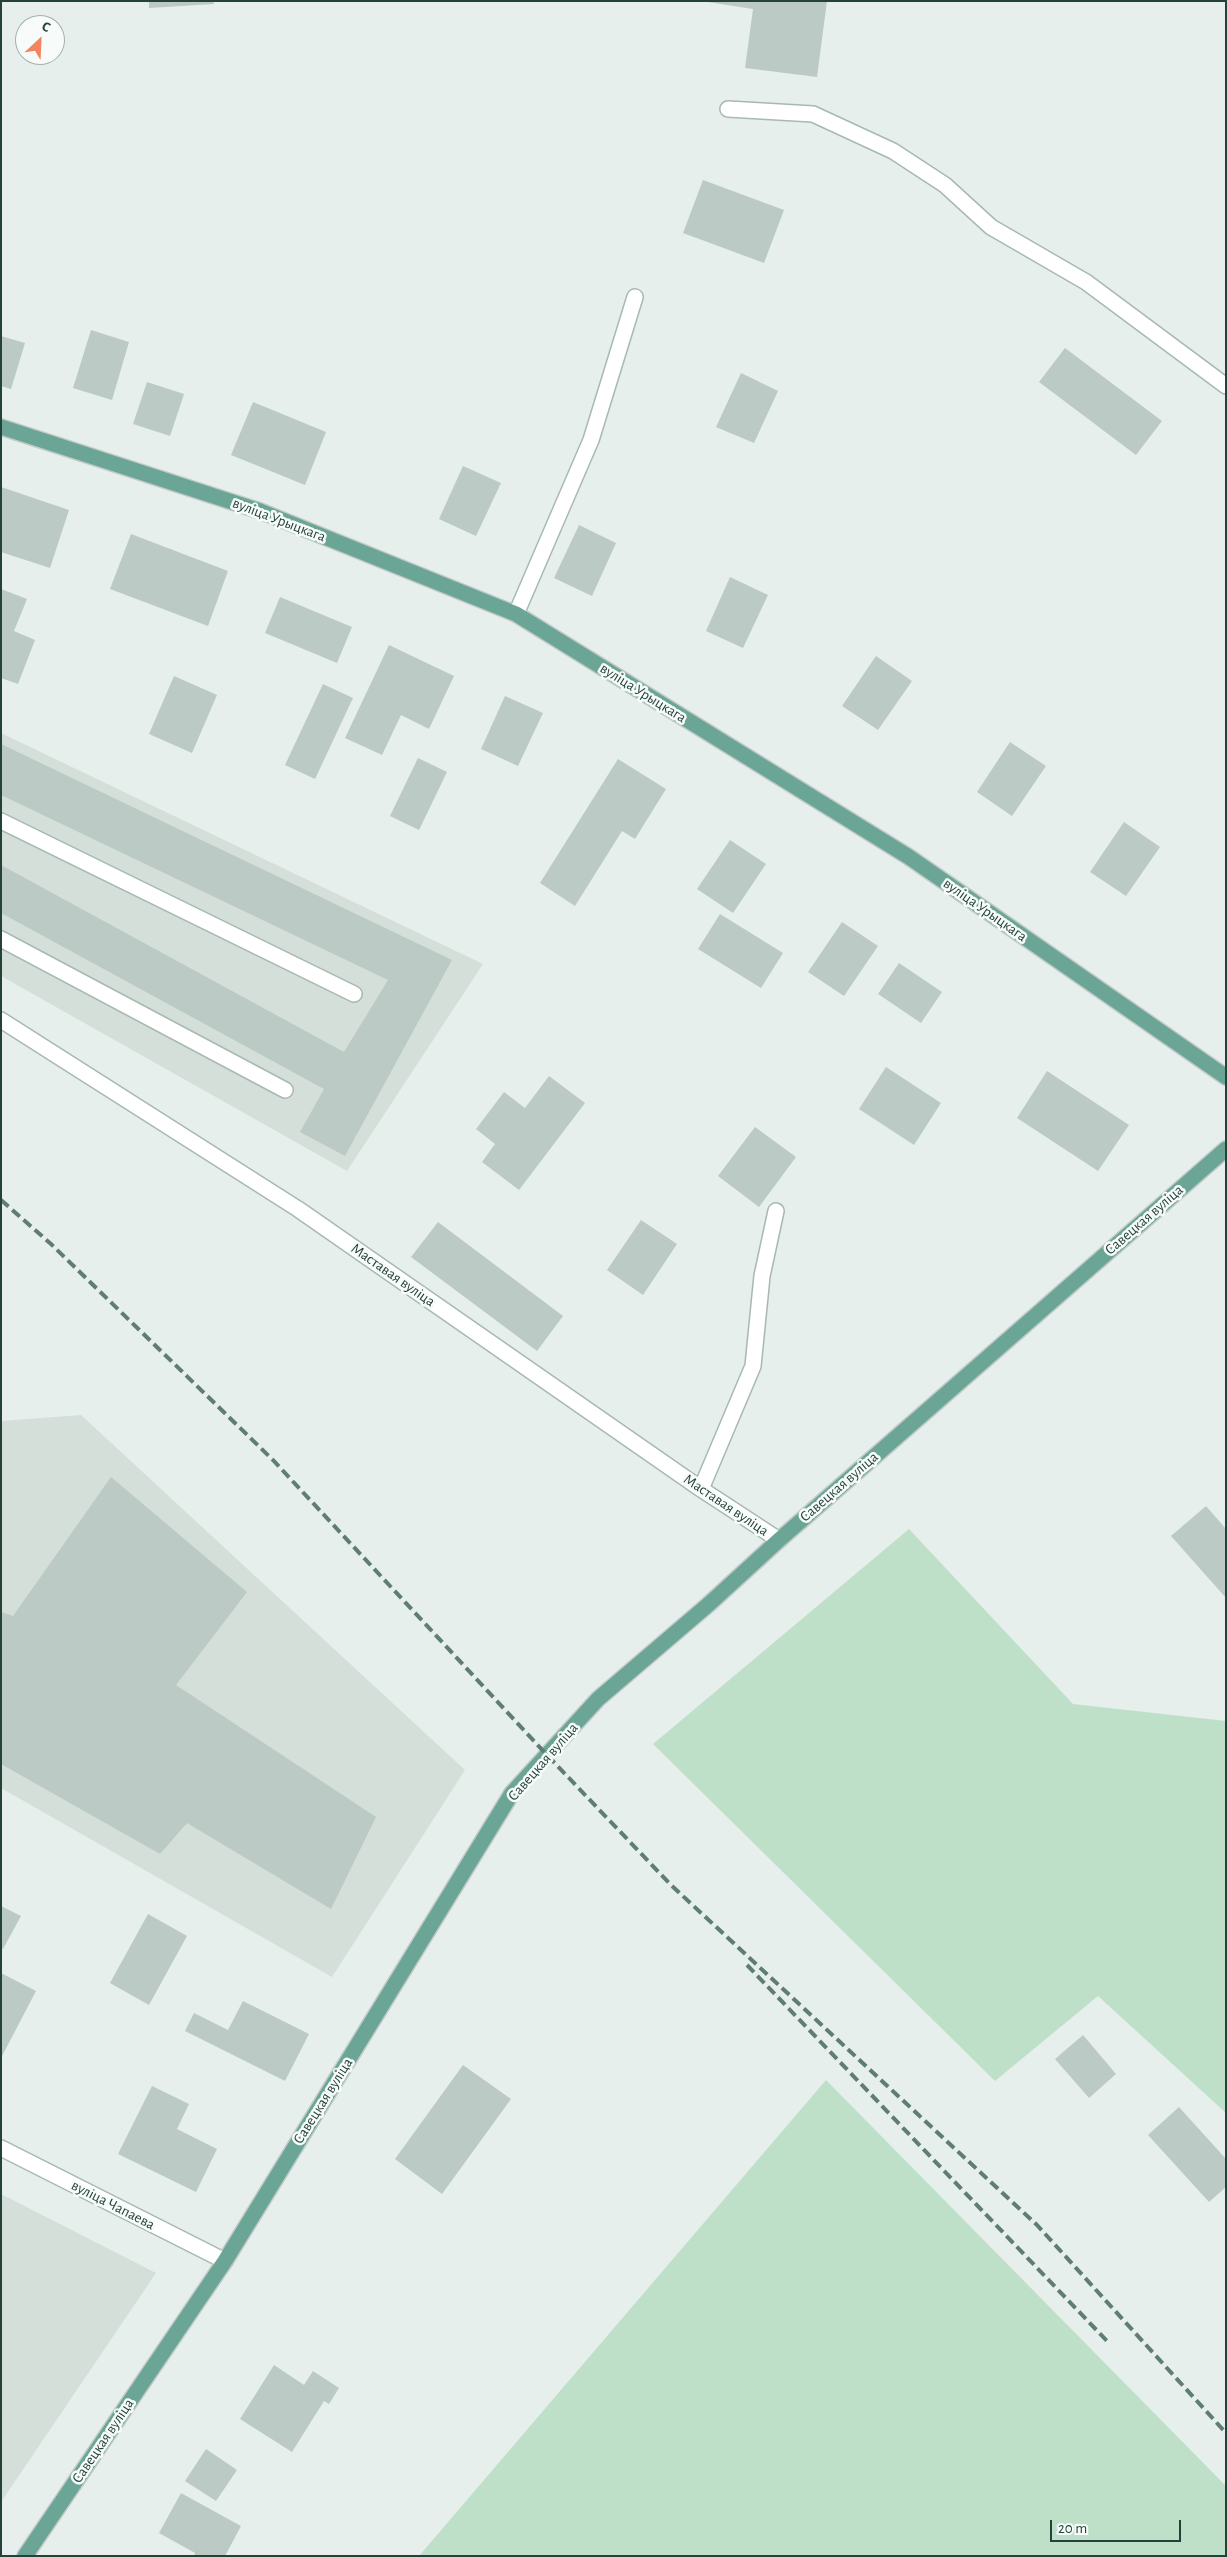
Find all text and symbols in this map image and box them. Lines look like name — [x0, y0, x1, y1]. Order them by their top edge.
north arrow — [15, 15, 65, 65]
text: С — [39, 19, 52, 35]
street label: вуліца Урыцкага — [230, 494, 328, 546]
street label: вуліца Урыцкага — [597, 659, 689, 727]
street label: вуліца Урыцкага — [940, 874, 1030, 946]
street label: Савецкая вуліца — [1101, 1181, 1187, 1259]
street label: Маставая вуліца — [347, 1239, 439, 1311]
street label: Савецкая вуліца — [796, 1448, 882, 1526]
street label: Маставая вуліца — [680, 1470, 772, 1540]
street label: Савецкая вуліца — [504, 1719, 582, 1805]
street label: Савецкая вуліца — [289, 2055, 357, 2147]
street label: вуліца Чапаева — [68, 2176, 158, 2234]
street label: Савецкая вуліца — [68, 2395, 138, 2487]
scale bar — [1052, 2510, 1183, 2542]
text: 20 m — [1058, 2521, 1087, 2536]

